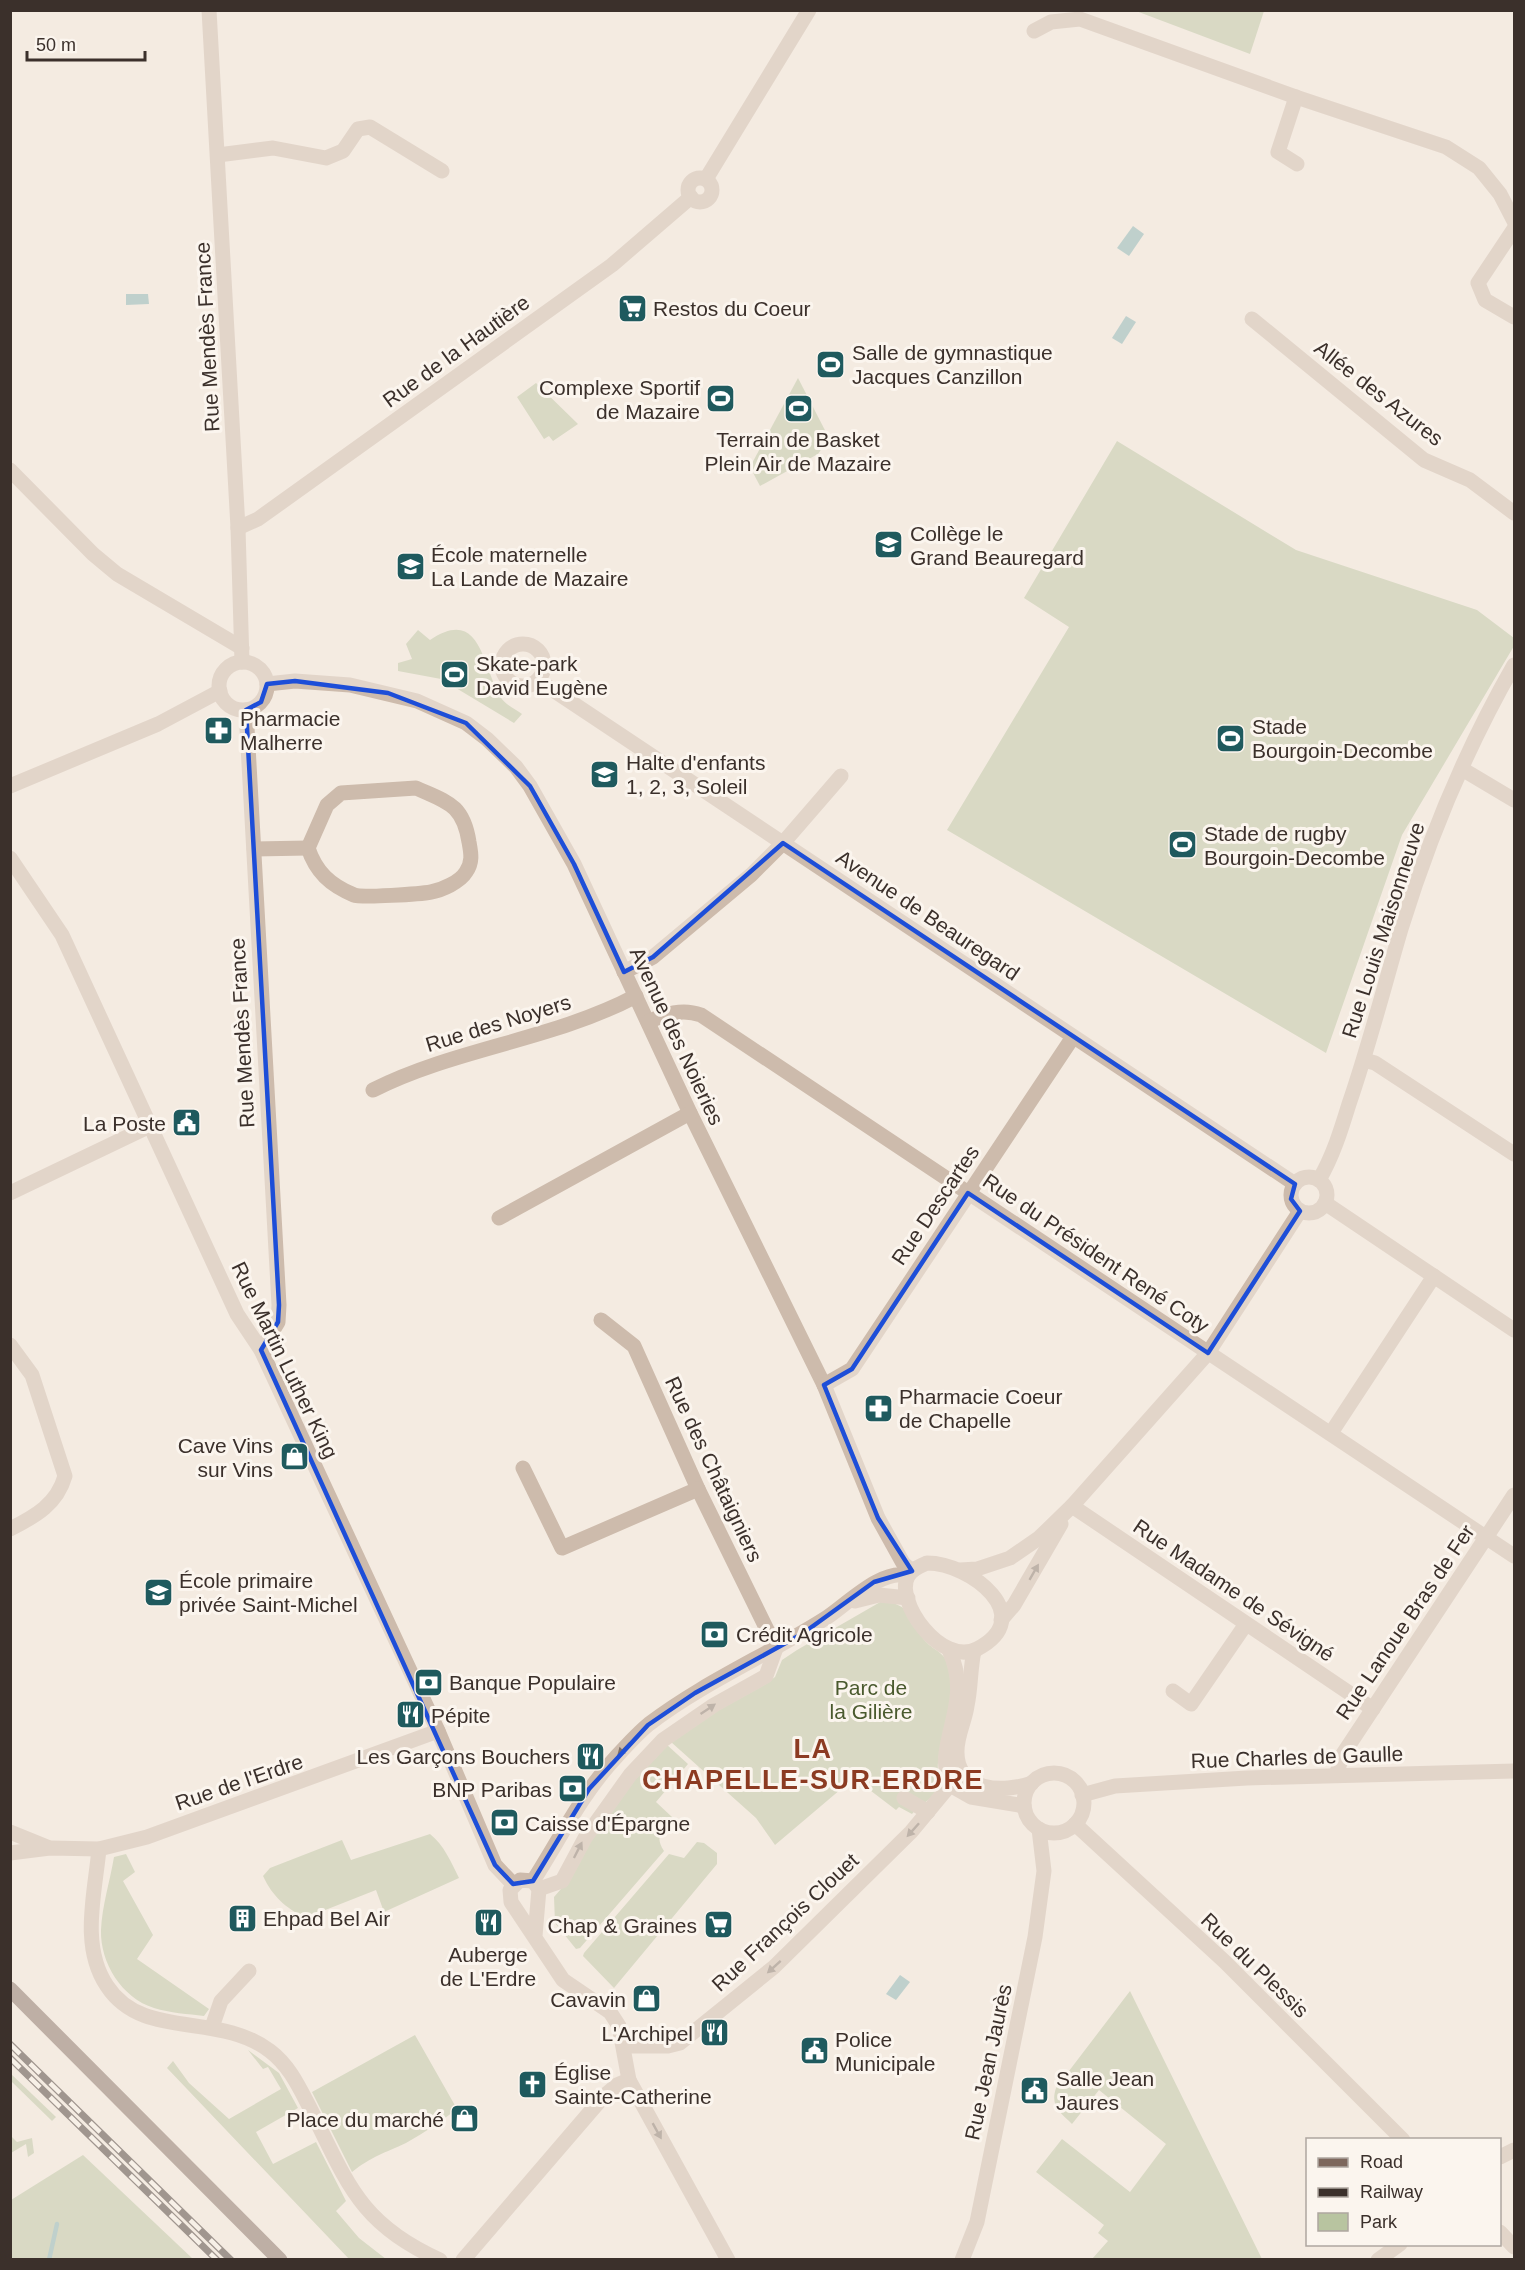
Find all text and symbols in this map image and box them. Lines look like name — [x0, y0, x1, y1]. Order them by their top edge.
scale bar — [27, 24, 146, 62]
text: 50 m — [36, 35, 76, 55]
street label: Rue Mendès France — [191, 241, 223, 433]
street label: Rue de la Hautière — [378, 290, 534, 412]
supermarket icon: Restos du Coeur — [616, 292, 648, 324]
place label: Restos du Coeur — [653, 297, 811, 320]
street label: Allée des Azures — [1310, 336, 1448, 450]
place label: Salle de gymnastique Jacques Canzillon — [852, 341, 1053, 388]
sports icon: Salle de gymnastique Jacques Canzillon — [815, 348, 847, 380]
place label: Complexe Sportif de Mazaire — [539, 376, 700, 423]
sports icon: Complexe Sportif de Mazaire — [705, 383, 737, 415]
sports icon: Terrain de Basket Plein Air de Mazaire — [782, 392, 814, 424]
place label: Terrain de Basket Plein Air de Mazaire — [705, 428, 891, 475]
place label: Collège le Grand Beauregard — [910, 522, 1084, 569]
school or university icon: Collège le Grand Beauregard — [873, 529, 905, 561]
place label: École maternelle La Lande de Mazaire — [431, 543, 628, 590]
school or university icon: École maternelle La Lande de Mazaire — [394, 550, 426, 582]
place label: Skate-park David Eugène — [476, 652, 608, 699]
sports icon: Skate-park David Eugène — [439, 659, 471, 691]
place label: Pharmacie Malherre — [240, 707, 340, 754]
pharmacy icon: Pharmacie Malherre — [203, 714, 235, 746]
place label: Stade Bourgoin-Decombe — [1252, 715, 1433, 762]
sports icon: Stade Bourgoin-Decombe — [1215, 722, 1247, 754]
place label: Halte d'enfants 1, 2, 3, Soleil — [626, 751, 765, 798]
school or university icon: Halte d'enfants 1, 2, 3, Soleil — [589, 758, 621, 790]
street label: Rue Louis Maisonneuve — [1337, 819, 1429, 1041]
place label: Stade de rugby Bourgoin-Decombe — [1204, 822, 1385, 869]
sports icon: Stade de rugby Bourgoin-Decombe — [1167, 829, 1199, 861]
street label: Avenue de Beauregard — [832, 845, 1024, 985]
street label: Rue Mendès France — [226, 937, 258, 1129]
street label: Avenue des Noieries — [626, 943, 728, 1129]
street label: Rue des Noyers — [423, 990, 573, 1056]
public building icon: La Poste — [171, 1107, 203, 1139]
place label: La Poste — [83, 1112, 166, 1135]
street label: Rue Descartes — [887, 1141, 983, 1269]
street label: Rue du Président René Coty — [979, 1169, 1214, 1338]
street label: Rue Martin Luther King — [227, 1258, 343, 1462]
street label: Rue des Châtaigniers — [661, 1373, 767, 1565]
place label: Pharmacie Coeur de Chapelle — [899, 1385, 1062, 1432]
pharmacy icon: Pharmacie Coeur de Chapelle — [862, 1392, 894, 1424]
place label: Cave Vins sur Vins — [178, 1434, 273, 1481]
shop icon: Cave Vins sur Vins — [278, 1441, 310, 1473]
street label: Rue Madame de Sévigné — [1129, 1514, 1339, 1666]
street label: Rue Lanoue Bras de Fer — [1331, 1520, 1479, 1724]
one-way arrow — [1028, 1563, 1038, 1580]
place label: École primaire privée Saint-Michel — [179, 1569, 358, 1616]
school or university icon: École primaire privée Saint-Michel — [142, 1576, 174, 1608]
bank icon: Crédit Agricole — [699, 1618, 731, 1650]
place label: Crédit Agricole — [736, 1623, 873, 1646]
bank icon: Banque Populaire — [412, 1666, 444, 1698]
place label: Banque Populaire — [449, 1671, 616, 1694]
park label: Parc de la Gilière — [830, 1676, 912, 1723]
restaurant icon: Pépite — [394, 1699, 426, 1731]
one-way arrow — [700, 1703, 716, 1715]
place label: Pépite — [431, 1704, 491, 1727]
district label: LA CHAPELLE-SUR-ERDRE — [642, 1734, 984, 1795]
restaurant icon: Les Garçons Bouchers — [575, 1740, 607, 1772]
one-way arrow — [617, 1742, 631, 1756]
street label: Rue Charles de Gaulle — [1190, 1742, 1404, 1772]
place label: Les Garçons Bouchers — [356, 1745, 570, 1768]
street label: Rue de l'Erdre — [172, 1749, 306, 1815]
bank icon: BNP Paribas — [557, 1773, 589, 1805]
place label: BNP Paribas — [432, 1778, 552, 1801]
bank icon: Caisse d'Épargne — [488, 1807, 520, 1839]
place label: Caisse d'Épargne — [525, 1812, 690, 1835]
one-way arrow — [907, 1822, 920, 1837]
one-way arrow — [573, 1842, 583, 1859]
street label: Rue François Clouet — [707, 1848, 863, 1996]
building icon: Ehpad Bel Air — [226, 1902, 258, 1934]
place label: Ehpad Bel Air — [263, 1907, 390, 1930]
restaurant icon: Auberge de L'Erdre — [472, 1907, 504, 1939]
street label: Rue du Plessis — [1197, 1908, 1313, 2022]
supermarket icon: Chap & Graines — [702, 1909, 734, 1941]
place label: Chap & Graines — [548, 1914, 697, 1937]
place label: Auberge de L'Erdre — [440, 1943, 536, 1990]
one-way arrow — [767, 1960, 782, 1973]
street label: Rue Jean Jaurès — [960, 1982, 1016, 2142]
shop icon: Cavavin — [631, 1983, 663, 2015]
place label: Cavavin — [550, 1988, 626, 2011]
restaurant icon: L'Archipel — [698, 2017, 730, 2049]
place label: L'Archipel — [601, 2022, 693, 2045]
place label: Police Municipale — [835, 2028, 935, 2075]
public building icon: Police Municipale — [798, 2035, 830, 2067]
place label: Église Sainte-Catherine — [554, 2061, 712, 2108]
place label: Salle Jean Jaures — [1056, 2067, 1154, 2114]
church icon: Église Sainte-Catherine — [517, 2068, 549, 2100]
public building icon: Salle Jean Jaures — [1019, 2074, 1051, 2106]
shop icon: Place du marché — [449, 2103, 481, 2135]
place label: Place du marché — [286, 2108, 444, 2131]
one-way arrow — [652, 2123, 662, 2140]
legend — [1306, 2138, 1501, 2246]
text: Road — [1360, 2152, 1403, 2172]
text: Railway — [1360, 2182, 1423, 2202]
text: Park — [1360, 2212, 1398, 2232]

